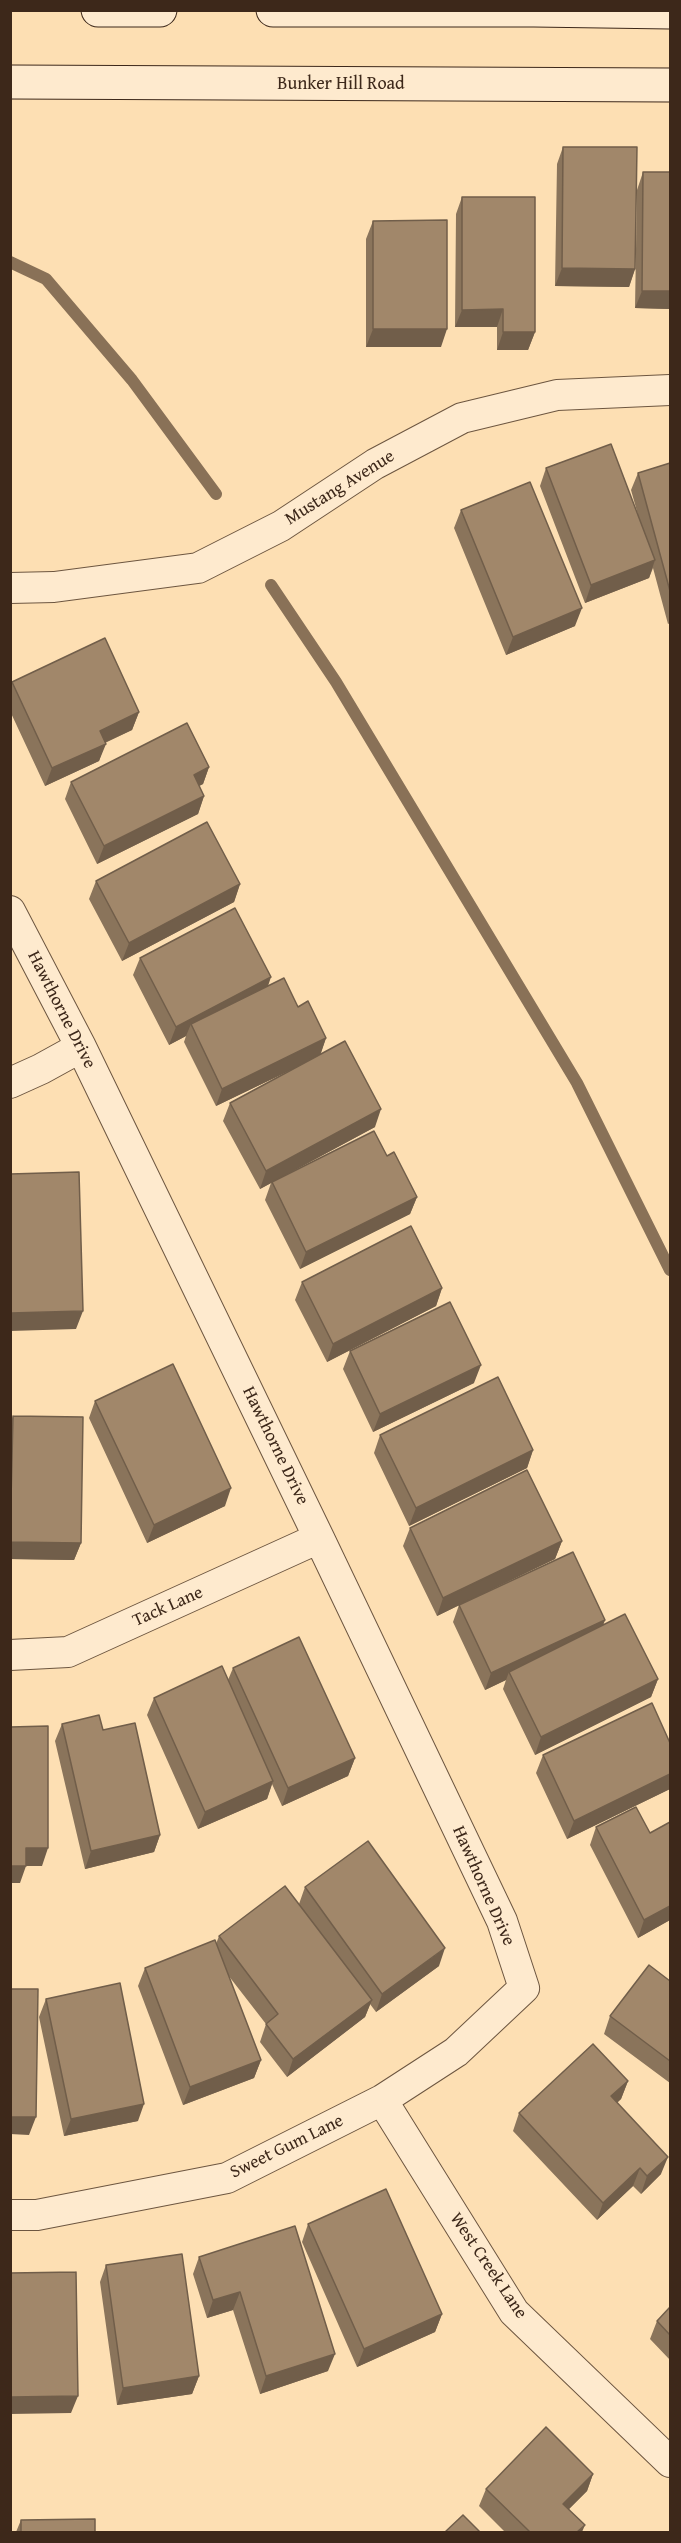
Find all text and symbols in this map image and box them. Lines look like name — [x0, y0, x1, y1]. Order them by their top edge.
street label: Bunker Hill Road — [277, 73, 405, 95]
street label: Mustang Avenue — [281, 446, 399, 530]
street label: Hawthorne Drive — [22, 948, 100, 1072]
street label: Hawthorne Drive — [237, 1383, 313, 1509]
street label: Tack Lane — [130, 1582, 206, 1632]
street label: Hawthorne Drive — [447, 1823, 519, 1949]
street label: Sweet Gum Lane — [227, 2110, 347, 2184]
street label: West Creek Lane — [445, 2209, 531, 2323]

